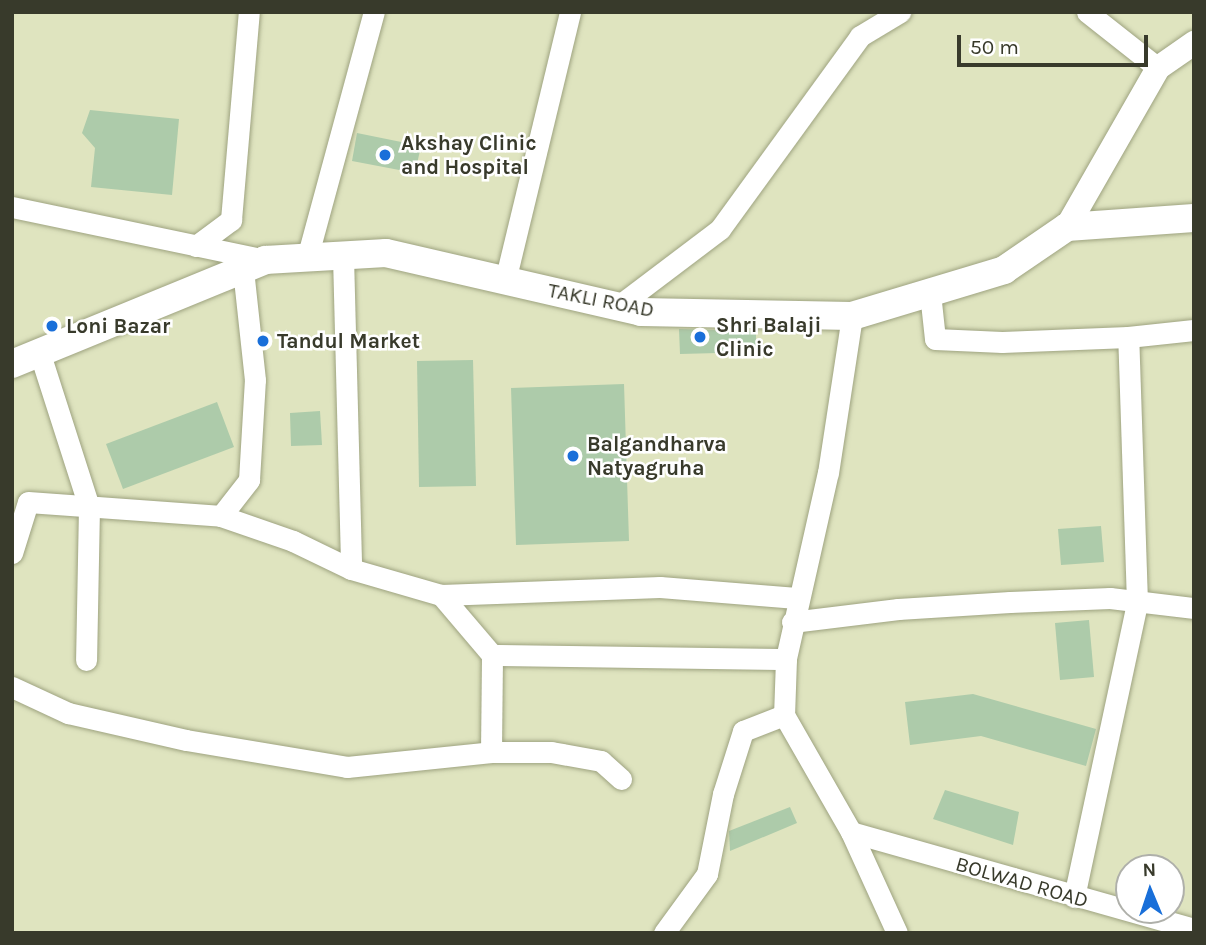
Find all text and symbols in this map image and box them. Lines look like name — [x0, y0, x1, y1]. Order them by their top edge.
scale bar — [961, 21, 1152, 65]
text: 50 m — [970, 35, 1019, 59]
place label: Akshay Clinic and Hospital — [401, 130, 537, 180]
marker: Akshay Clinic and Hospital — [375, 145, 395, 165]
street label: TAKLI ROAD — [546, 277, 656, 323]
place label: Shri Balaji Clinic — [716, 312, 821, 362]
place label: Loni Bazar — [66, 313, 170, 339]
marker: Loni Bazar — [44, 318, 60, 334]
marker: Shri Balaji Clinic — [690, 327, 710, 347]
place label: Tandul Market — [277, 328, 420, 354]
marker: Tandul Market — [255, 333, 271, 349]
place label: Balgandharva Natyagruha — [587, 431, 727, 481]
marker: Balgandharva Natyagruha — [565, 448, 581, 464]
street label: BOLWAD ROAD — [953, 851, 1091, 913]
north arrow — [1115, 854, 1185, 924]
text: N — [1142, 859, 1157, 881]

